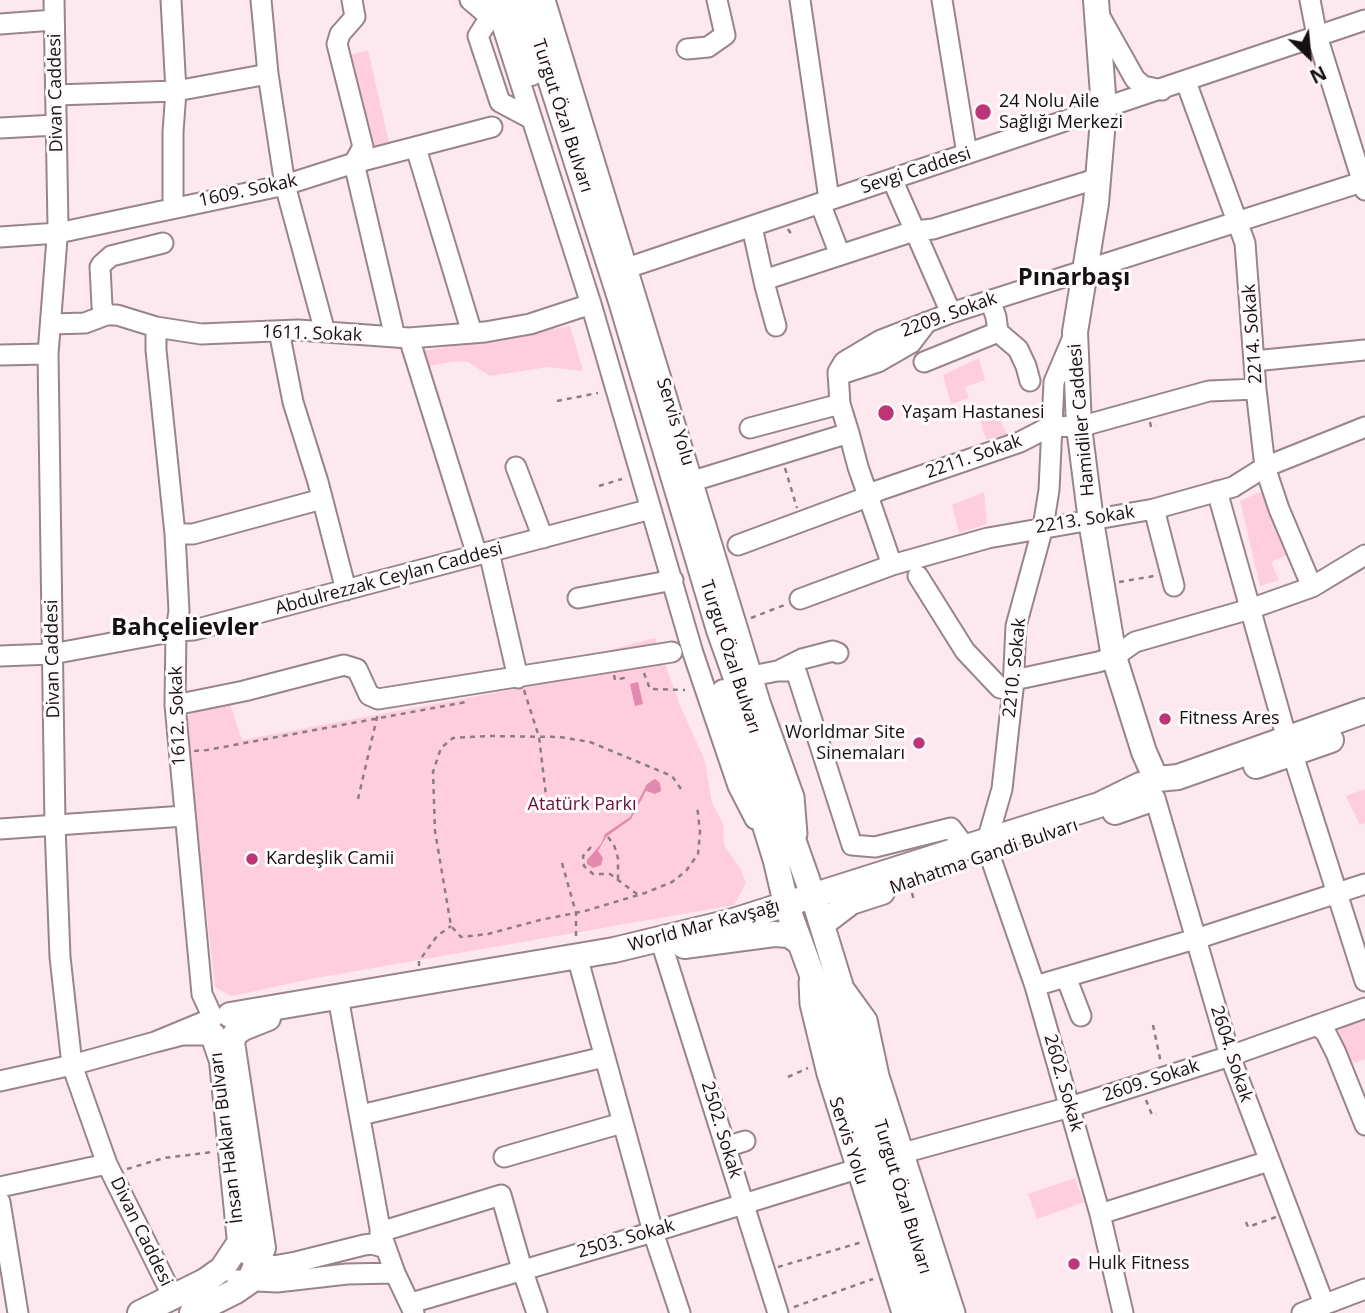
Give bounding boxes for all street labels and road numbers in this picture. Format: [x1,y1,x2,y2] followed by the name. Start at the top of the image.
[44,33,68,153] street label: Divan Caddesi
[527,37,597,195] street label: Turgut Özal Bulvarı
[858,143,974,199] street label: Sevgi Caddesi
[197,170,299,212] street label: 1609. Sokak
[1239,283,1267,385] street label: 2214. Sokak
[898,288,1000,342] street label: 2209. Sokak
[262,321,362,347] street label: 1611. Sokak
[1065,343,1099,497] street label: Hamidiler Caddesi
[651,376,699,468] street label: Servis Yolu
[923,430,1025,484] street label: 2211. Sokak
[1034,501,1136,539] street label: 2213. Sokak
[273,538,505,620] street label: Abdulrezzak Ceylan Caddesi
[695,578,765,736] street label: Turgut Özal Bulvarı
[41,599,65,719] street label: Divan Caddesi
[999,617,1031,719] street label: 2210. Sokak
[165,666,191,766] street label: 1612. Sokak
[887,815,1081,899] street label: Mahatma Gandi Bulvarı
[626,895,782,957] street label: World Mar Kavşağı
[1205,1003,1257,1105] street label: 2604. Sokak
[1039,1032,1087,1134] street label: 2602. Sokak
[206,1051,248,1225] street label: İnsan Hakları Bulvarı
[1100,1055,1202,1107] street label: 2609. Sokak
[696,1079,746,1181] street label: 2502. Sokak
[824,1095,872,1187] street label: Servis Yolu
[868,1117,936,1277] street label: Turgut Özal Bulvarı
[105,1174,177,1290] street label: Divan Caddesi
[575,1215,677,1263] street label: 2503. Sokak

